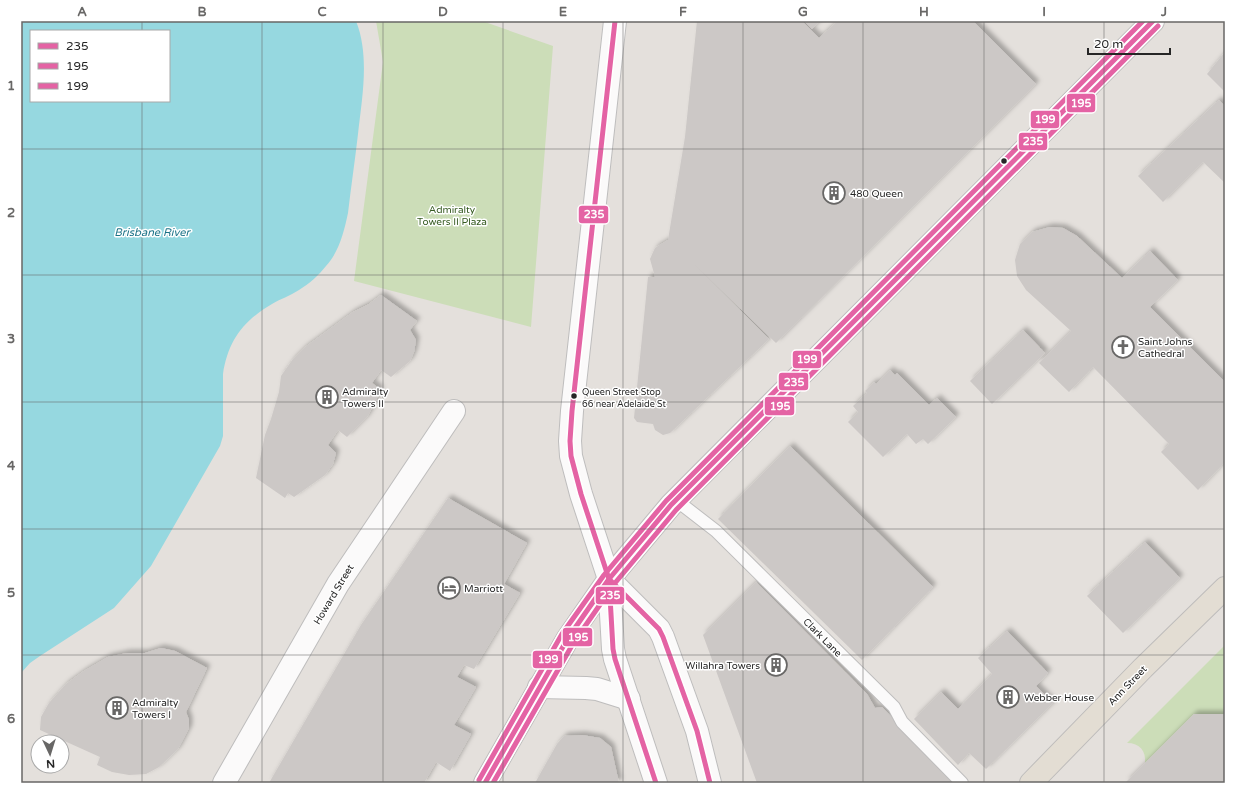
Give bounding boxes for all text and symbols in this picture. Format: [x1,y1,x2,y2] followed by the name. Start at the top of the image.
[77,4,87,20] text: A
[197,4,207,20] text: B
[317,4,327,20] text: C
[438,4,448,20] text: D
[559,4,567,20] text: E
[679,4,687,20] text: F
[798,4,808,20] text: G
[919,4,929,20] text: H
[1042,4,1046,20] text: I
[1160,4,1167,20] text: J
[30,30,170,102] legend
[1088,30,1170,56] scale bar
[1094,37,1123,51] text: 20 m
[66,39,89,53] text: 235
[66,59,89,73] text: 195
[7,78,15,94] text: 1
[66,79,89,93] text: 199
[1066,93,1096,113] line badge: 195
[1071,97,1091,110] text: 195
[1030,110,1060,129] line badge: 199
[1035,113,1055,126] text: 199
[1018,132,1048,151] line badge: 235
[1023,135,1043,148] text: 235
[999,156,1009,166] unlabelled marker
[821,180,847,206] building icon: 480 Queen
[850,188,903,200] place label: 480 Queen
[417,204,487,228] park label: Admiralty Towers II Plaza
[7,205,15,221] text: 2
[578,205,609,224] line badge: 235
[584,208,604,221] text: 235
[114,226,192,239] water label: Brisbane River
[7,331,15,347] text: 3
[1110,334,1136,360] church icon: Saint Johns Cathedral
[1138,336,1193,360] place label: Saint Johns Cathedral
[792,350,822,369] line badge: 199
[797,353,817,366] text: 199
[778,372,809,391] line badge: 235
[784,376,804,389] text: 235
[314,384,340,410] building icon: Admiralty Towers II
[342,386,389,410] place label: Admiralty Towers II
[582,387,666,410] place label: Queen Street Stop 66 near Adelaide St
[569,391,579,401] marker: Queen Street Stop 66 near Adelaide St
[764,396,795,416] line badge: 195
[770,400,790,413] text: 195
[7,458,16,474] text: 4
[311,562,357,627] street label: Howard Street
[436,575,462,601] hotel icon: Marriott
[464,583,503,595] place label: Marriott
[7,585,15,601] text: 5
[595,586,625,605] line badge: 235
[600,589,620,602] text: 235
[800,616,844,660] street label: Clark Lane
[562,627,593,647] line badge: 195
[568,631,588,644] text: 195
[532,650,563,669] line badge: 199
[763,652,789,678] building icon: Willahra Towers
[538,653,558,666] text: 199
[685,660,760,672] place label: Willahra Towers
[1106,663,1150,708] street label: Ann Street
[995,684,1021,710] building icon: Webber House
[1024,692,1094,704] place label: Webber House
[104,695,130,721] building icon: Admiralty Towers I
[132,697,179,721] place label: Admiralty Towers I
[7,711,15,727] text: 6
[30,734,70,774] north arrow
[46,757,56,770] text: N

